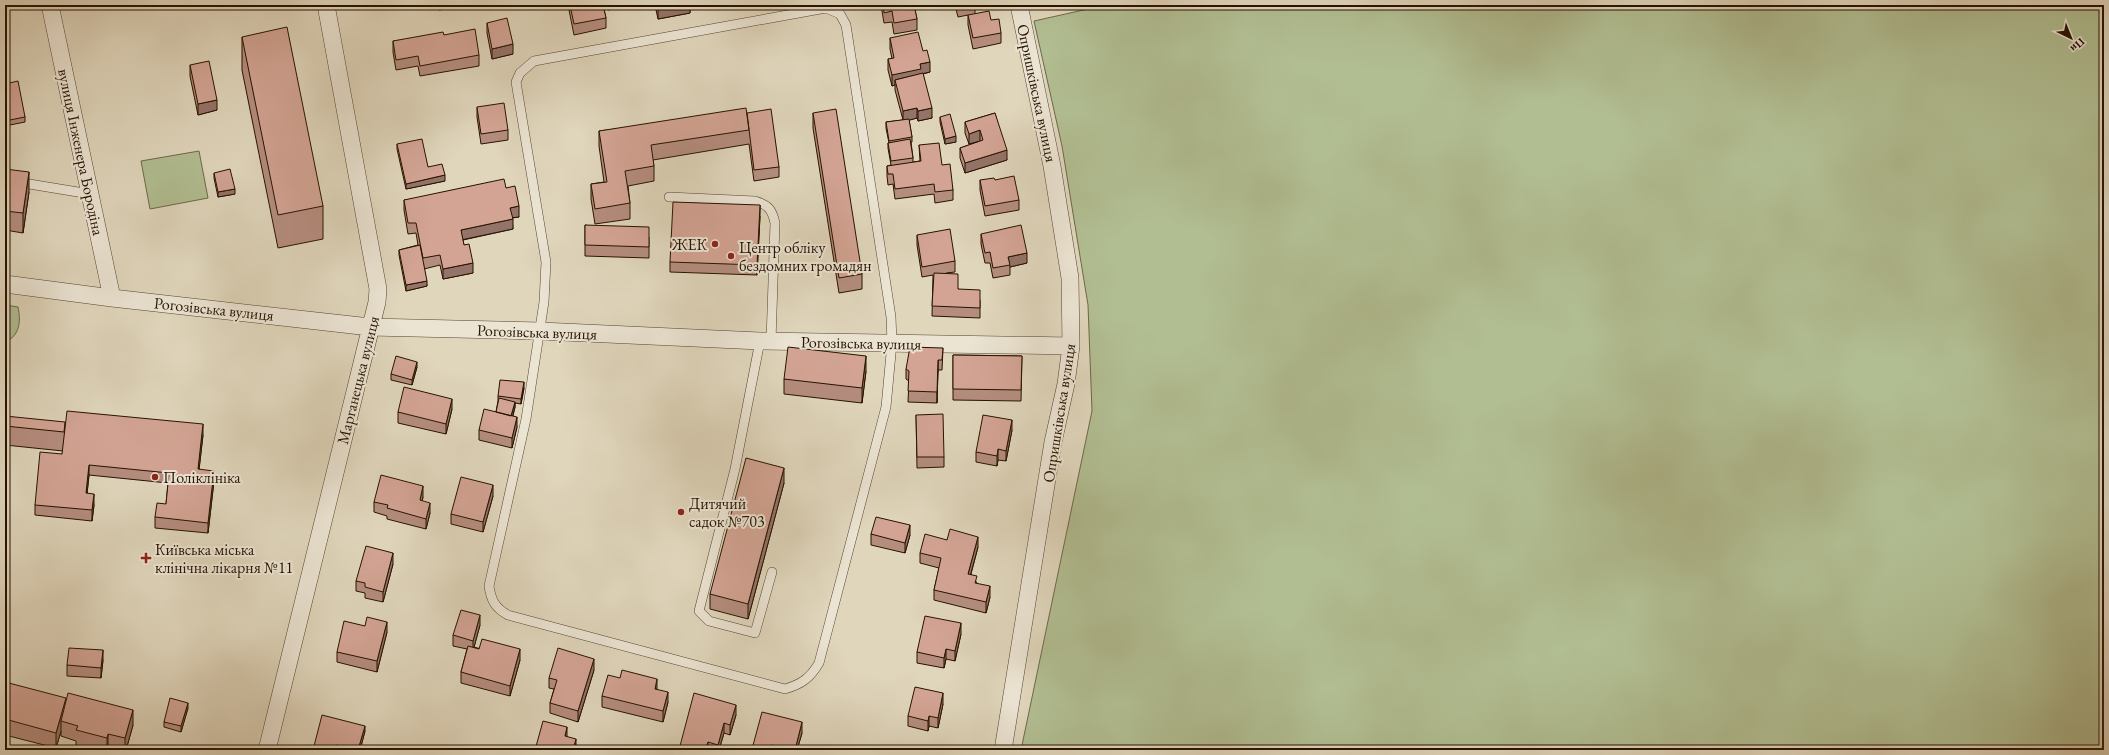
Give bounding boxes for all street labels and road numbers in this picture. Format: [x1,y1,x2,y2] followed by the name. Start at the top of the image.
[1012,22,1062,164] street label: Опришківська вулиця
[53,67,109,238] street label: вулиця Інженера Бородіна
[153,292,275,326] street label: Рогозівська вулиця
[332,314,384,446] street label: Марганецька вулиця
[477,319,597,345] street label: Рогозівська вулиця
[801,331,921,355] street label: Рогозівська вулиця
[1038,342,1080,484] street label: Опришківська вулиця

